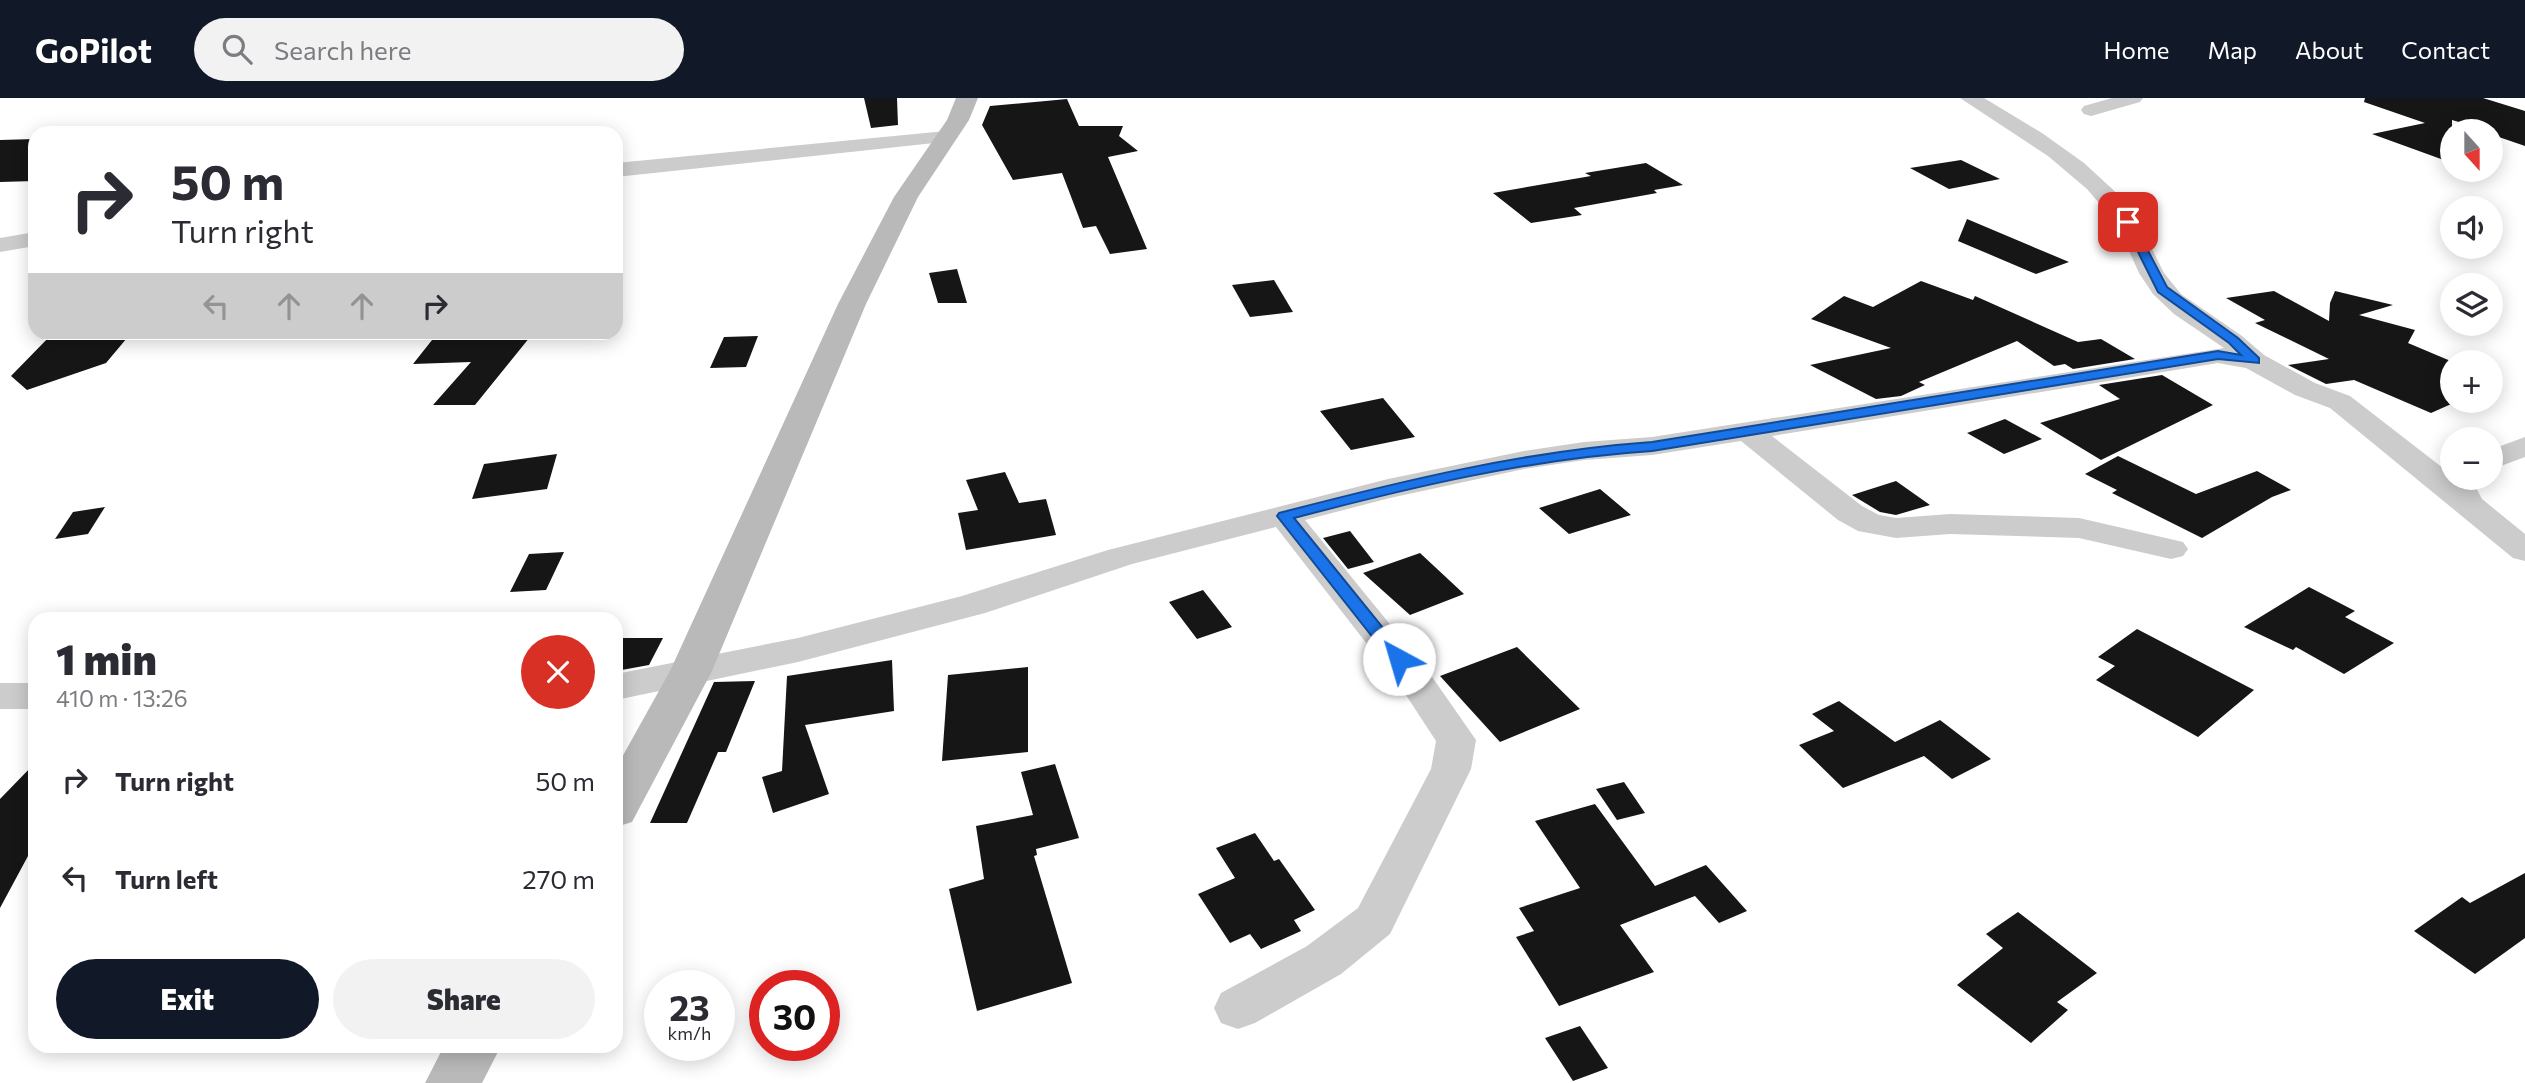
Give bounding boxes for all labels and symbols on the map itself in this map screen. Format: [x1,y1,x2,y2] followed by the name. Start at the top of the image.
[2440,119,2502,182] north arrow
[2098,192,2158,252] pin
[1362,622,1436,696] position arrow
[749,970,840,1061] speed limit sign: 30

